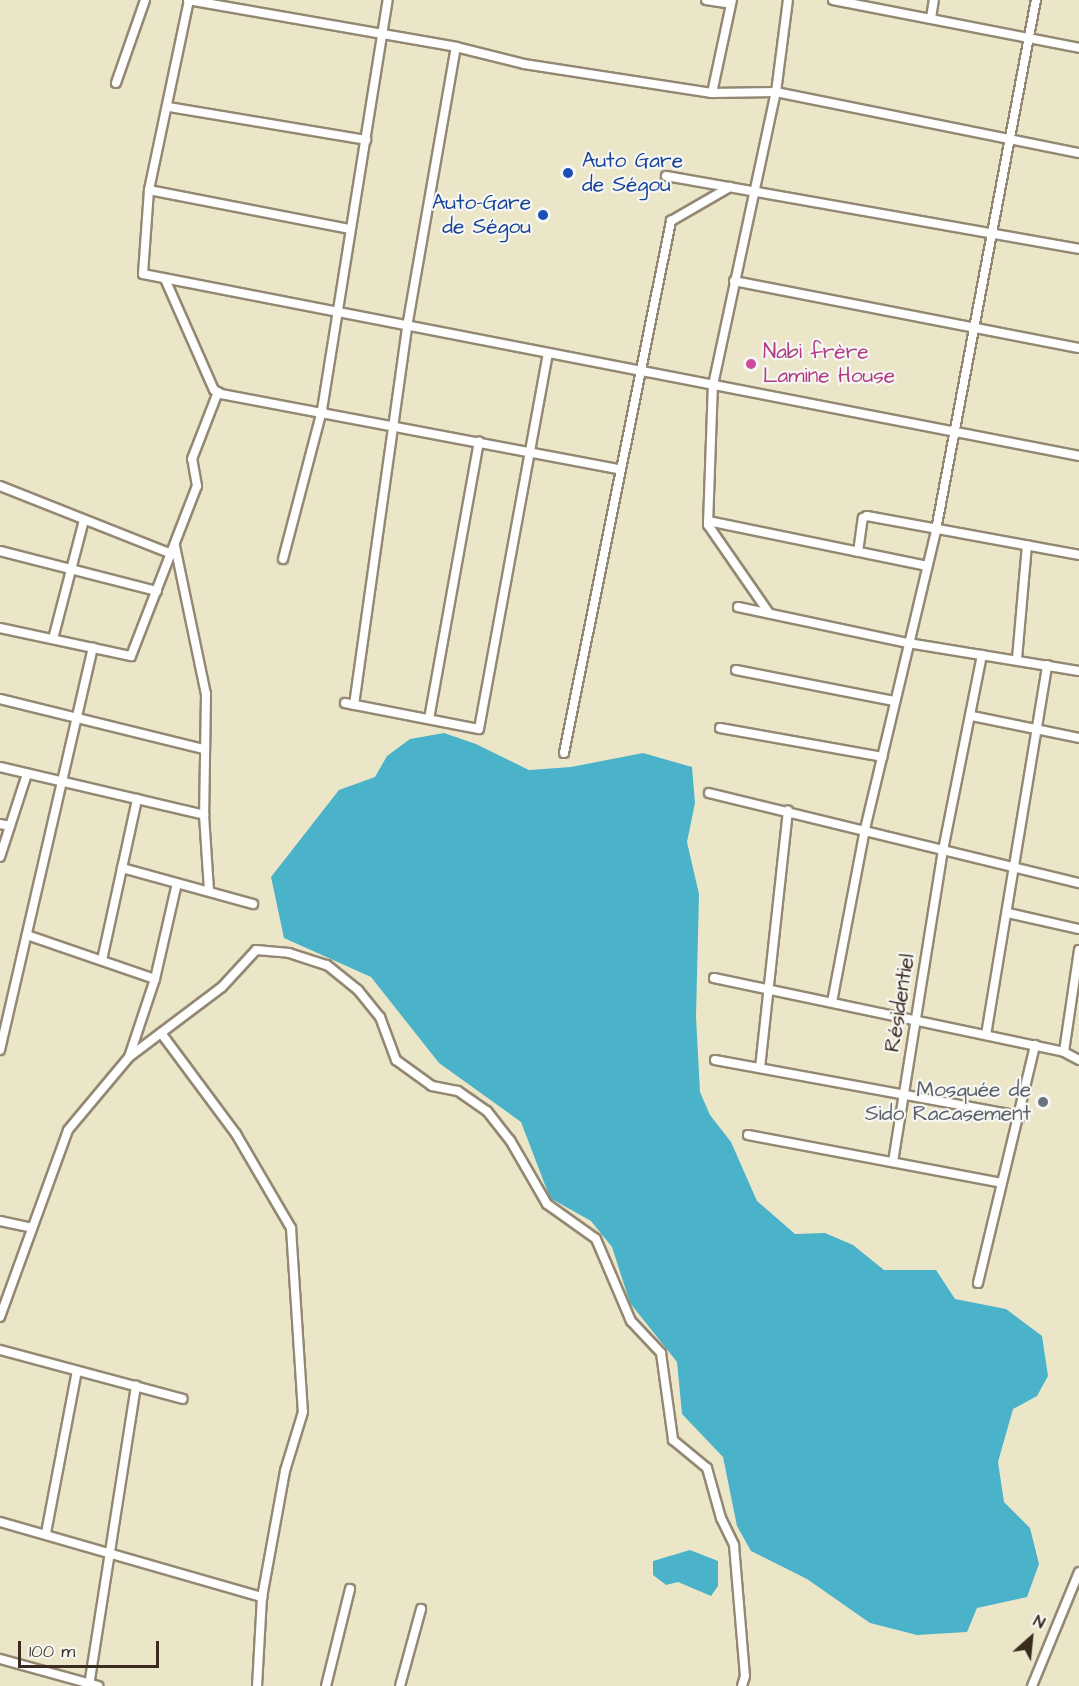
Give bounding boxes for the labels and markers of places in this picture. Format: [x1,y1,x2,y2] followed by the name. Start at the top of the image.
[582,148,683,198] place label: Auto Gare de Ségou
[559,164,577,182] marker: Auto Gare de Ségou
[432,190,531,240] place label: Auto-Gare de Ségou
[536,208,550,222] marker: Auto-Gare de Ségou
[763,339,895,389] place label: Nabi frère Lamine House
[744,357,758,371] marker: Nabi frère Lamine House
[865,1077,1031,1127] place label: Mosquée de Sido Racasement
[1036,1095,1050,1109] marker: Mosquée de Sido Racasement

